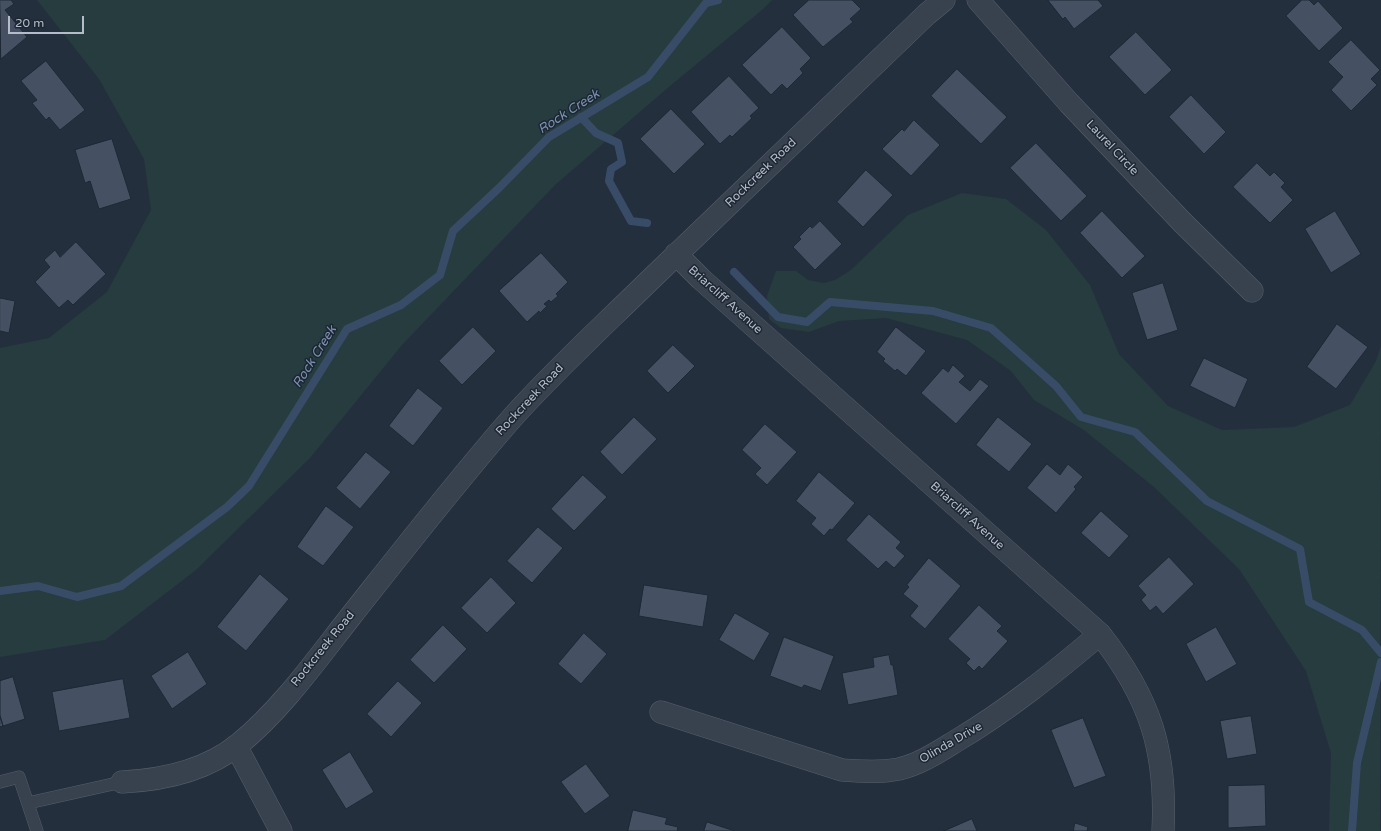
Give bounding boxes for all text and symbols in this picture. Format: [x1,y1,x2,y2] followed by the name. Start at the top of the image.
[10,8,86,34] scale bar
[15,16,44,30] text: 20 m
[535,86,603,138] water label: Rock Creek
[1083,117,1141,179] street label: Laurel Circle
[723,136,799,210] street label: Rockcreek Road
[685,263,765,337] street label: Briarcliff Avenue
[290,323,340,391] water label: Rock Creek
[493,361,567,439] street label: Rockcreek Road
[927,479,1007,553] street label: Briarcliff Avenue
[288,608,358,690] street label: Rockcreek Road
[917,719,985,767] street label: Olinda Drive

